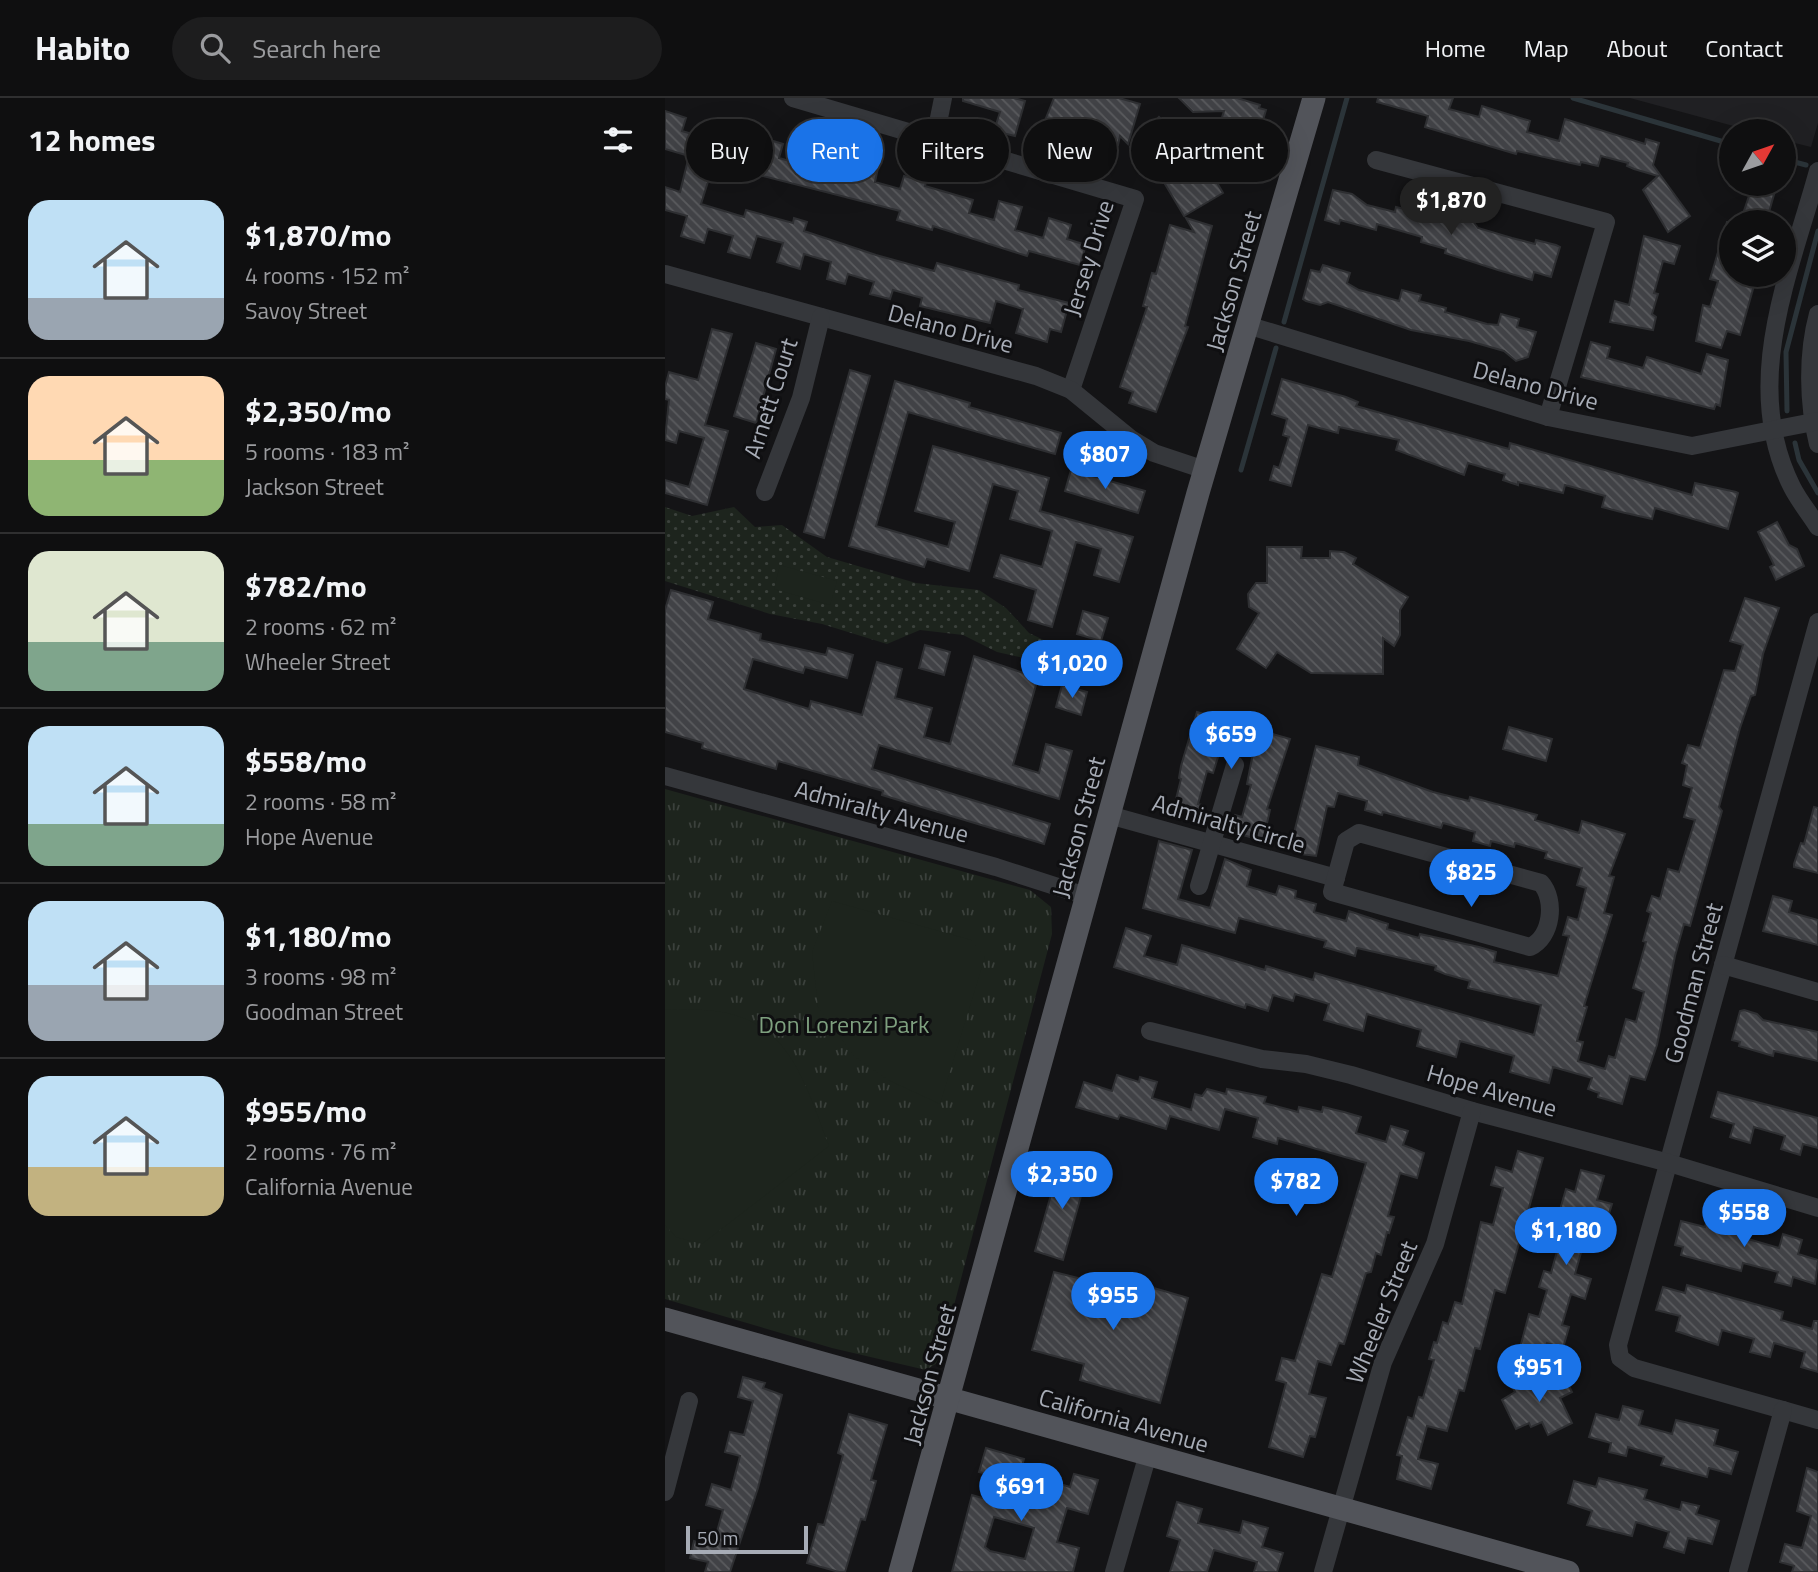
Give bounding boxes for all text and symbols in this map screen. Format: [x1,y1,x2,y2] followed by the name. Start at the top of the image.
[172,17,662,80] search box
[35,23,130,73] text: Habito
[196,29,234,67] icon: search
[252,29,381,68] text: Search here
[1425,30,1486,66] text: Home
[1524,30,1569,66] text: Map
[1607,30,1667,66] text: About
[1705,30,1783,66] text: Contact
[28,117,155,163] text: 12 homes
[686,119,773,182] chip: Buy
[787,119,883,182] chip: Rent
[897,119,1009,182] chip: Filters
[1023,119,1117,182] chip: New
[1131,119,1288,182] chip: Apartment
[1719,119,1795,196] north arrow
[1719,119,1796,287] map controls
[599,121,637,159] icon: filters
[1394,178,1508,237] pin: $1,870
[1416,182,1486,217] text: $1,870
[1053,196,1123,320] street label: Jersey Drive
[1196,206,1270,356] street label: Jackson Street
[1719,210,1796,287] button: layers
[245,212,391,258] text: $1,870/mo
[84,228,168,312] icon: home
[245,258,409,293] text: 4 rooms · 152 m²
[245,293,367,328] text: Savoy Street
[884,294,1018,362] street label: Delano Drive
[734,333,807,463] street label: Arnett Court
[1469,351,1603,419] street label: Delano Drive
[245,388,391,434] text: $2,350/mo
[84,404,168,488] icon: home
[1064,432,1146,491] pin: $807
[245,434,409,469] text: 5 rooms · 183 m²
[1079,436,1131,471] text: $807
[245,469,384,504] text: Jackson Street
[245,563,367,609] text: $782/mo
[84,579,168,663] icon: home
[245,609,396,644] text: 2 rooms · 62 m²
[1015,640,1129,700] pin: $1,020
[245,644,390,679] text: Wheeler Street
[1037,645,1107,680] text: $1,020
[1190,712,1272,771] pin: $659
[1205,716,1257,751] text: $659
[245,738,367,784] text: $558/mo
[1042,752,1114,902] street label: Jackson Street
[84,754,168,838] icon: home
[791,771,973,851] street label: Admiralty Avenue
[245,784,396,819] text: 2 rooms · 58 m²
[1148,784,1310,862] street label: Admiralty Circle
[245,819,373,854] text: Hope Avenue
[1430,850,1512,909] pin: $825
[1445,854,1497,889] text: $825
[1654,898,1732,1067] street label: Goodman Street
[245,913,391,959] text: $1,180/mo
[84,929,168,1013] icon: home
[245,959,396,994] text: 3 rooms · 98 m²
[245,994,403,1029] text: Goodman Street
[759,1006,930,1042] park label: Don Lorenzi Park
[1423,1054,1561,1126] street label: Hope Avenue
[245,1088,367,1134] text: $955/mo
[84,1104,168,1188] icon: home
[245,1134,396,1169] text: 2 rooms · 76 m²
[1005,1152,1119,1211] pin: $2,350
[1027,1156,1097,1191] text: $2,350
[1255,1158,1337,1218] pin: $782
[1270,1163,1322,1198] text: $782
[245,1169,413,1204] text: California Avenue
[1703,1190,1785,1249] pin: $558
[1718,1194,1770,1229] text: $558
[1509,1208,1623,1267] pin: $1,180
[1531,1212,1601,1247] text: $1,180
[1336,1234,1426,1389] street label: Wheeler Street
[1072,1272,1154,1332] pin: $955
[1087,1277,1139,1312] text: $955
[893,1299,965,1449] street label: Jackson Street
[1498,1344,1580,1404] pin: $951
[1513,1349,1565,1384] text: $951
[1035,1379,1213,1461] street label: California Avenue
[980,1464,1062,1523] pin: $691
[995,1468,1047,1503] text: $691
[686,1523,809,1555] scale bar
[697,1523,738,1552] text: 50 m

